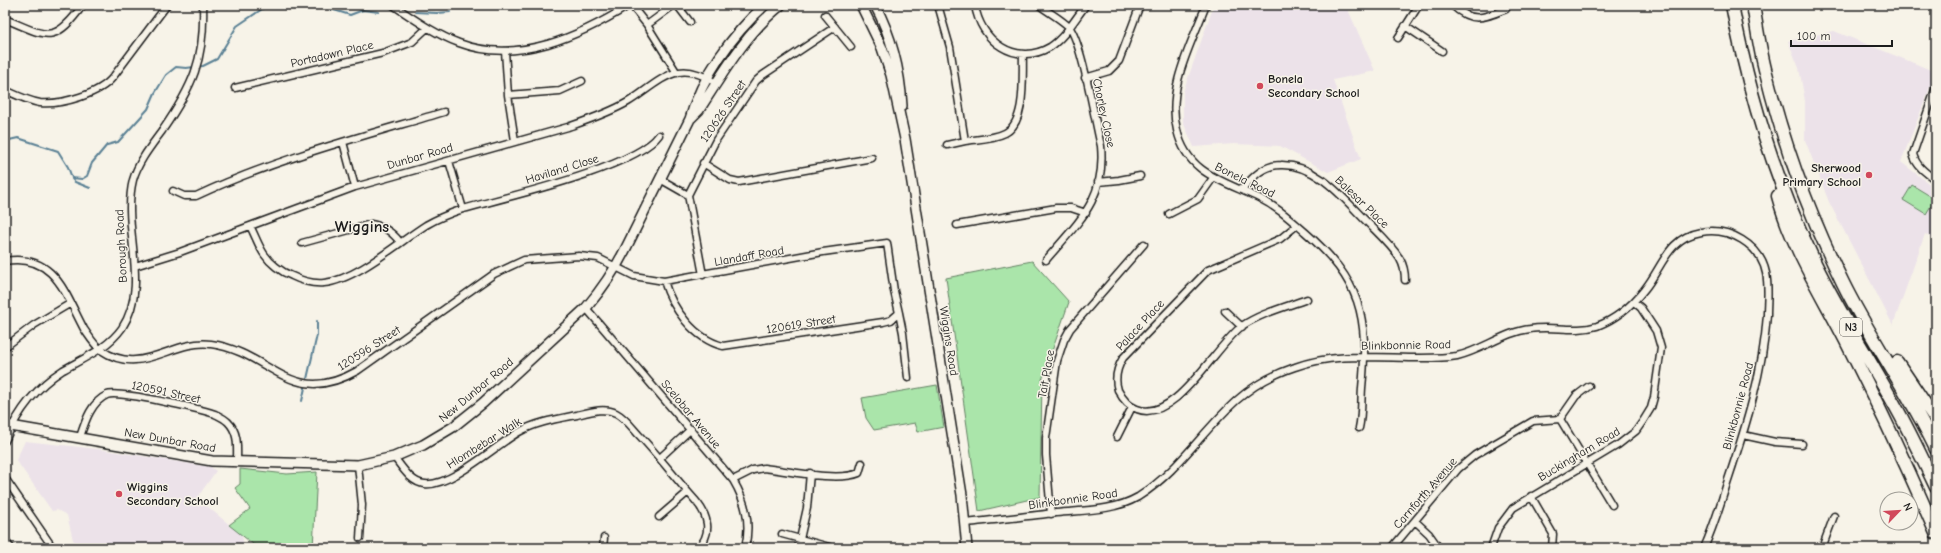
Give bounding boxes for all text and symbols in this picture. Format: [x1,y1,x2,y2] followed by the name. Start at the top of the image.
[1791,22,1892,48] scale bar
[1797,29,1830,43] text: 100 m
[289,38,375,70] street label: Portadown Place
[1268,72,1360,100] place label: Bonela Secondary School
[697,77,749,145] street label: 120626 Street
[1090,77,1118,149] street label: Chorley Close
[1255,81,1265,91] marker: Bonela Secondary School
[386,140,454,172] street label: Dunbar Road
[524,151,600,187] street label: Haviland Close
[1213,159,1277,201] street label: Bonela Road
[1783,161,1861,189] place label: Sherwood Primary School
[1864,170,1874,180] marker: Sherwood Primary School
[1332,173,1392,231] street label: Balesar Place
[112,209,130,283] street label: Borough Road
[335,218,389,236] district label: Wiggins
[713,243,785,269] street label: Llandaff Road
[1113,297,1167,353] street label: Palace Place
[937,305,961,377] street label: Wiggins Road
[765,312,837,336] street label: 120619 Street
[1840,318,1862,336] road number: N3
[335,322,403,373] street label: 120596 Street
[1361,337,1451,353] street label: Blinkbonnie Road
[1035,349,1057,399] street label: Tait Place
[436,355,516,425] street label: New Dunbar Road
[1720,361,1756,451] street label: Blinkbonnie Road
[658,377,724,451] street label: Scelobar Avenue
[130,378,202,406] street label: 120591 Street
[444,414,524,472] street label: Hlombebar Walk
[1535,424,1623,484] street label: Buckingham Road
[123,425,217,455] street label: New Dunbar Road
[1390,455,1460,531] street label: Carnforth Avenue
[127,480,219,508] place label: Wiggins Secondary School
[1027,486,1119,512] street label: Blinkbonnie Road
[114,489,124,499] marker: Wiggins Secondary School
[1879,491,1919,531] north arrow
[1900,501,1915,513] text: N

